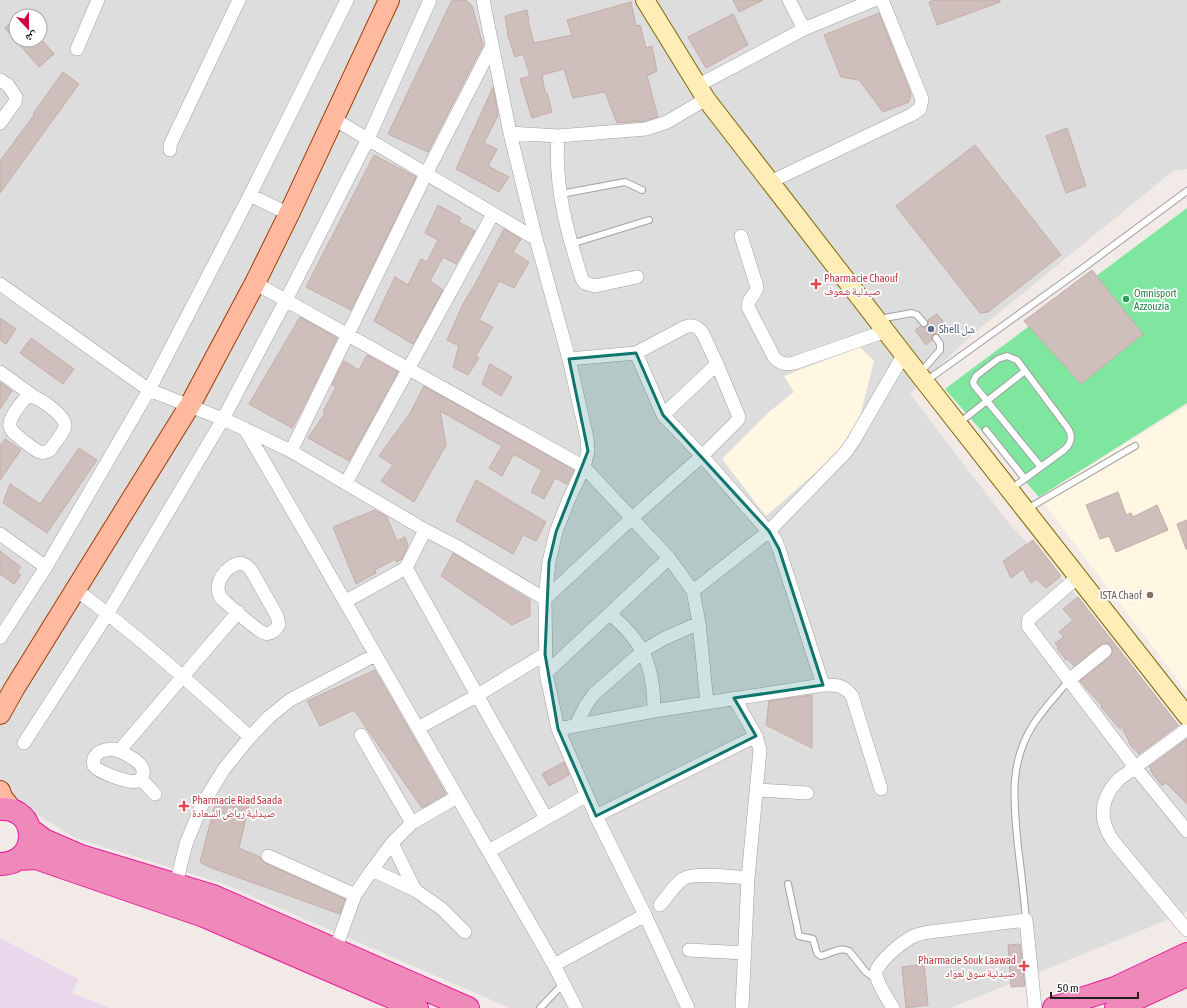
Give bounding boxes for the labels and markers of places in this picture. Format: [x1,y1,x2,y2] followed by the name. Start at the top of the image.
[824,272,898,297] place label: Pharmacie Chaouf صيدلية شعوف
[811,279,821,289] marker: Pharmacie Chaouf صيدلية شعوف
[1134,287,1177,312] place label: Omnisport Azzouzia
[1121,294,1131,304] marker: Omnisport Azzouzia
[939,323,975,336] place label: Shell شل
[926,324,936,334] marker: Shell شل
[1100,589,1142,601] place label: ISTA Chaof
[1145,590,1155,600] marker: ISTA Chaof
[192,794,282,820] place label: Pharmacie Riad Saada صيدلية رياض السعادة
[179,801,189,811] marker: Pharmacie Riad Saada صيدلية رياض السعادة
[918,954,1016,980] place label: Pharmacie Souk Laawad صيدلية سوق لعواد
[1019,961,1029,971] marker: Pharmacie Souk Laawad صيدلية سوق لعواد

